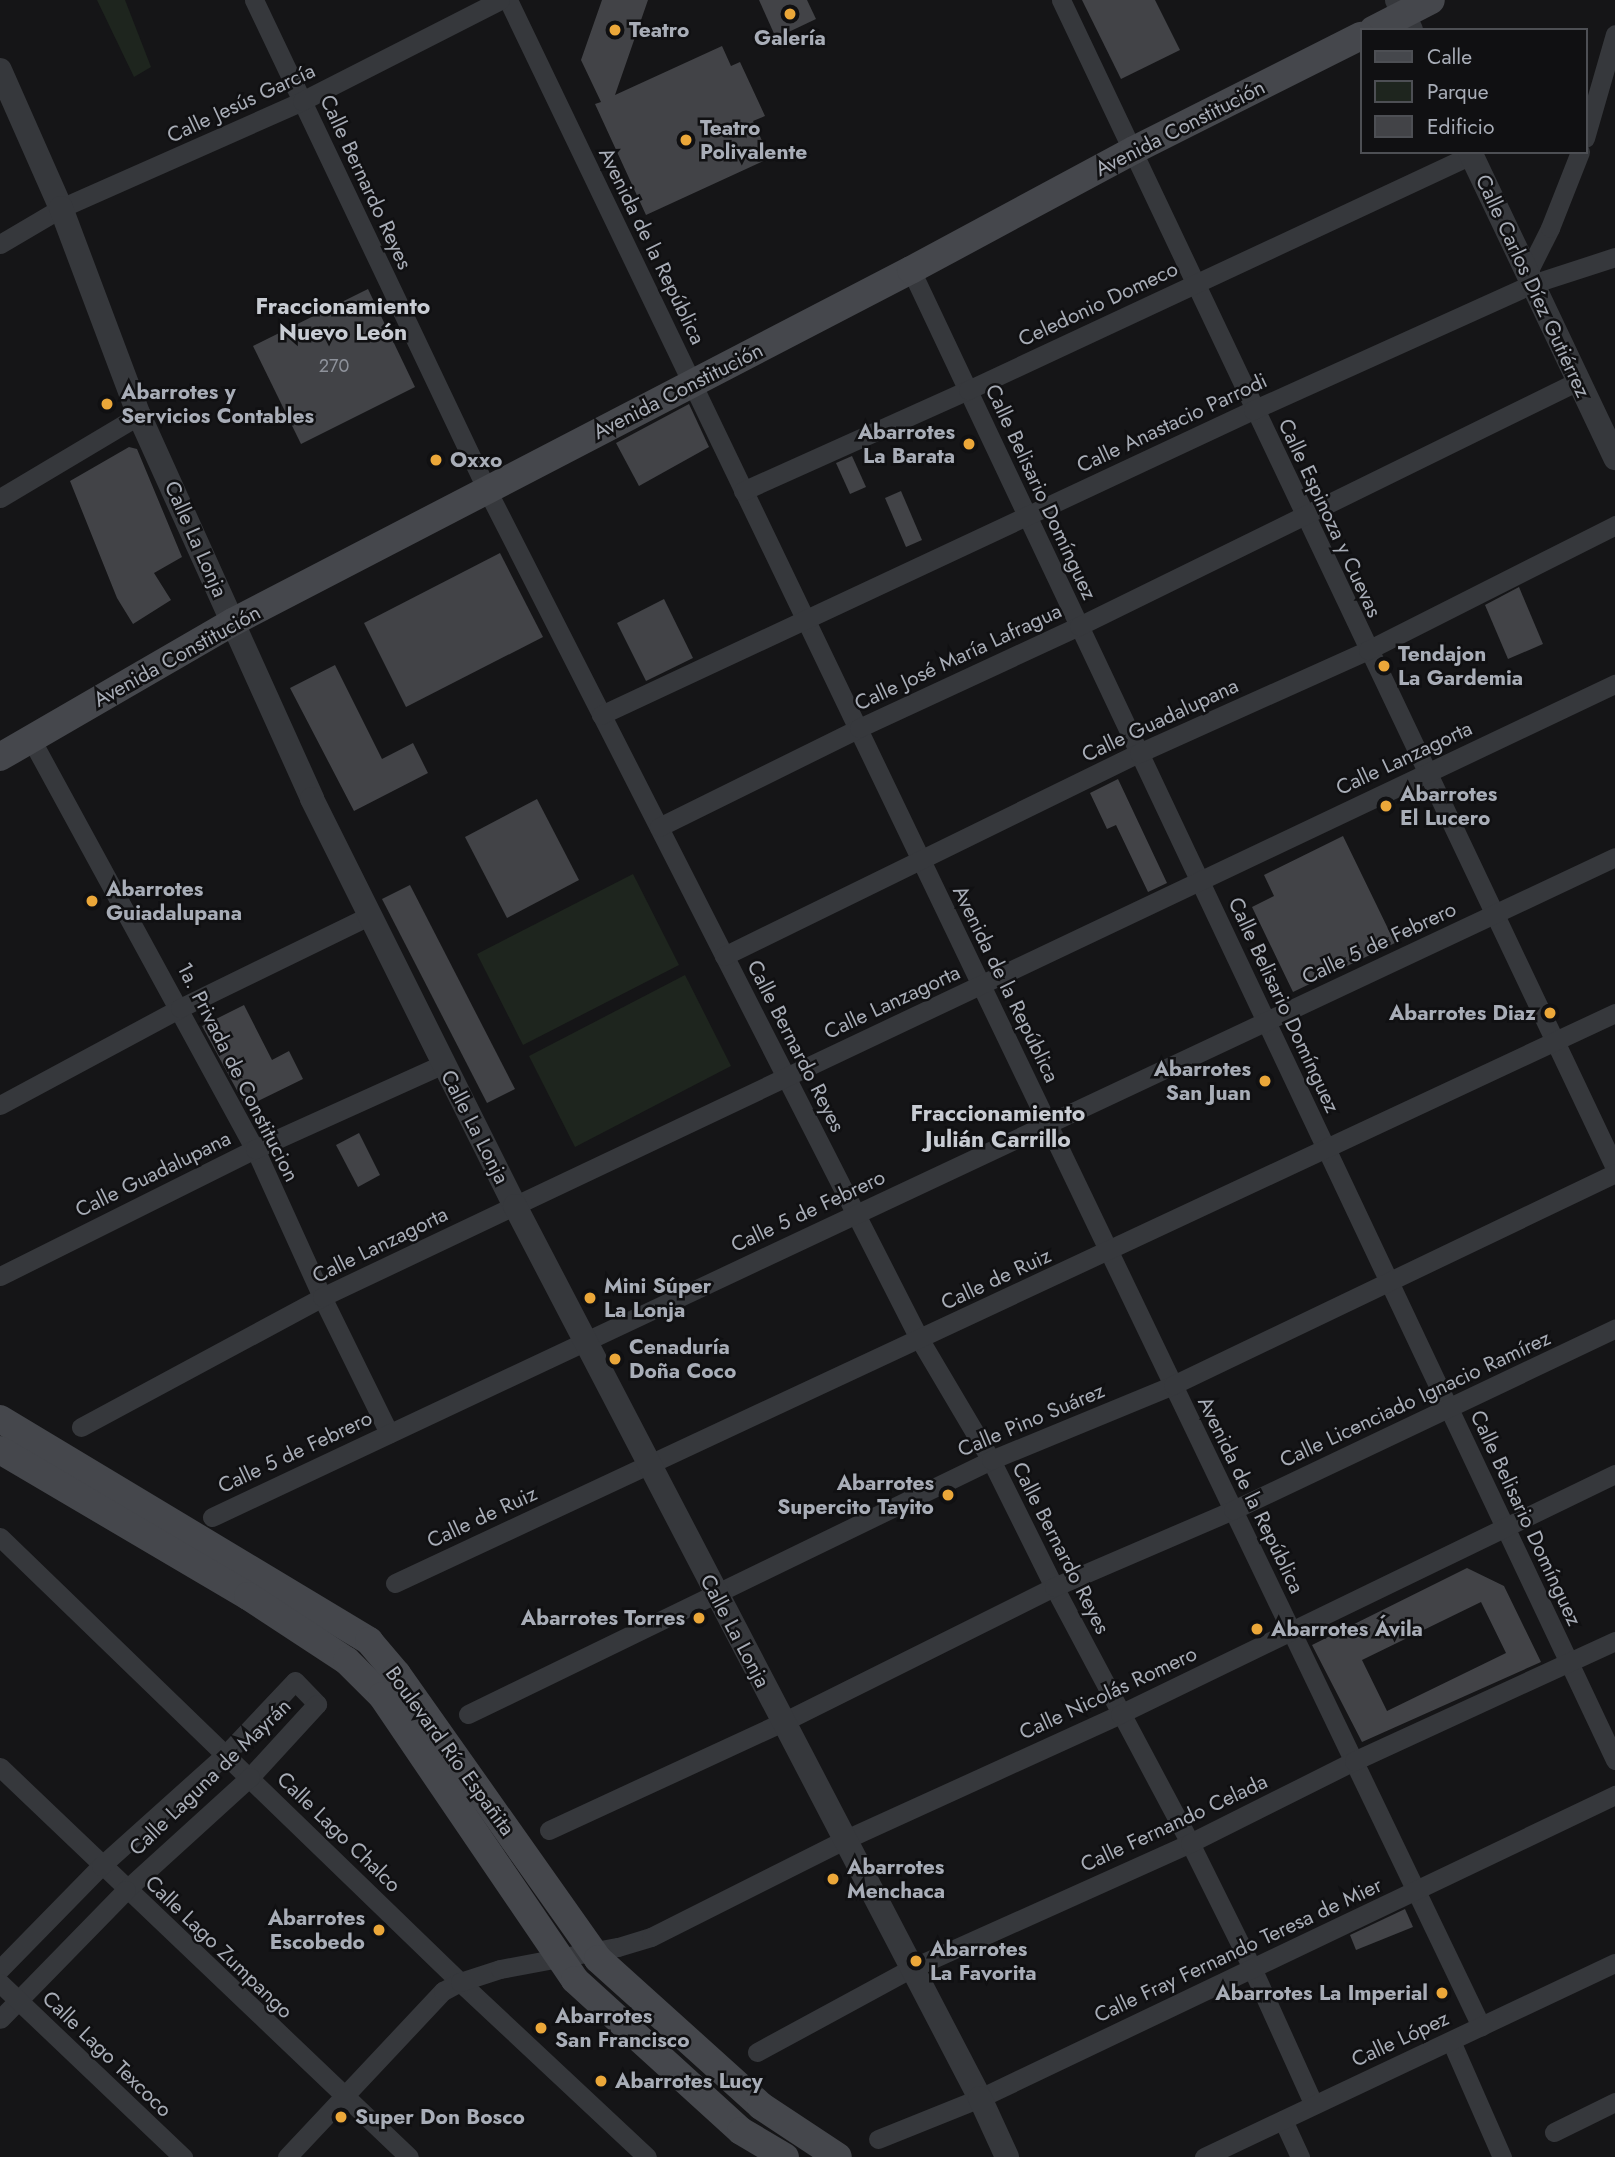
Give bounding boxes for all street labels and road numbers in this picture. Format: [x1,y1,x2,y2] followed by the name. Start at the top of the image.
[163,58,319,148] street label: Calle Jesús García
[1091,74,1269,182] street label: Avenida Constitución
[315,91,417,273] street label: Calle Bernardo Reyes
[593,144,711,348] street label: Avenida de la República
[1470,171,1596,401] street label: Calle Carlos Díez Gutiérrez
[1014,256,1182,352] street label: Celedonio Domeco
[589,337,767,445] street label: Avenida Constitución
[1073,368,1271,478] street label: Calle Anastacio Parrodi
[980,380,1102,604] street label: Calle Belisario Domínguez
[1273,415,1387,621] street label: Calle Espinoza y Cuevas
[159,477,233,601] street label: Calle La Lonja
[850,598,1066,716] street label: Calle José María Lafragua
[89,600,265,712] street label: Avenida Constitución
[1078,673,1242,767] street label: Calle Guadalupana
[1332,715,1476,801] street label: Calle Lanzagorta
[947,882,1065,1086] street label: Avenida de la República
[1223,893,1345,1117] street label: Calle Belisario Domínguez
[1298,896,1460,990] street label: Calle 5 de Febrero
[742,956,850,1136] street label: Calle Bernardo Reyes
[172,958,304,1186] street label: 1a. Privada de Constitucion
[820,959,964,1045] street label: Calle Lanzagorta
[436,1066,514,1188] street label: Calle La Lonja
[71,1125,235,1223] street label: Calle Guadalupana
[727,1164,889,1258] street label: Calle 5 de Febrero
[308,1201,452,1289] street label: Calle Lanzagorta
[937,1243,1055,1315] street label: Calle de Ruiz
[1276,1325,1554,1473] street label: Calle Licenciado Ignacio Ramírez
[954,1378,1108,1462] street label: Calle Pino Suárez
[1192,1393,1310,1597] street label: Avenida de la República
[214,1405,376,1499] street label: Calle 5 de Febrero
[1465,1406,1587,1630] street label: Calle Belisario Domínguez
[1007,1458,1115,1638] street label: Calle Bernardo Reyes
[423,1481,541,1553] street label: Calle de Ruiz
[695,1570,775,1692] street label: Calle La Lonja
[1015,1641,1201,1745] street label: Calle Nicolás Romero
[380,1661,520,1841] street label: Boulevard Río Españita
[124,1693,296,1861] street label: Calle Laguna de Mayrán
[272,1767,406,1897] street label: Calle Lago Chalco
[1077,1769,1271,1877] street label: Calle Fernando Celada
[140,1870,298,2024] street label: Calle Lago Zumpango
[1090,1872,1386,2028] street label: Calle Fray Fernando Teresa de Mier
[37,1986,177,2122] street label: Calle Lago Texcoco
[1347,2006,1453,2072] street label: Calle López

